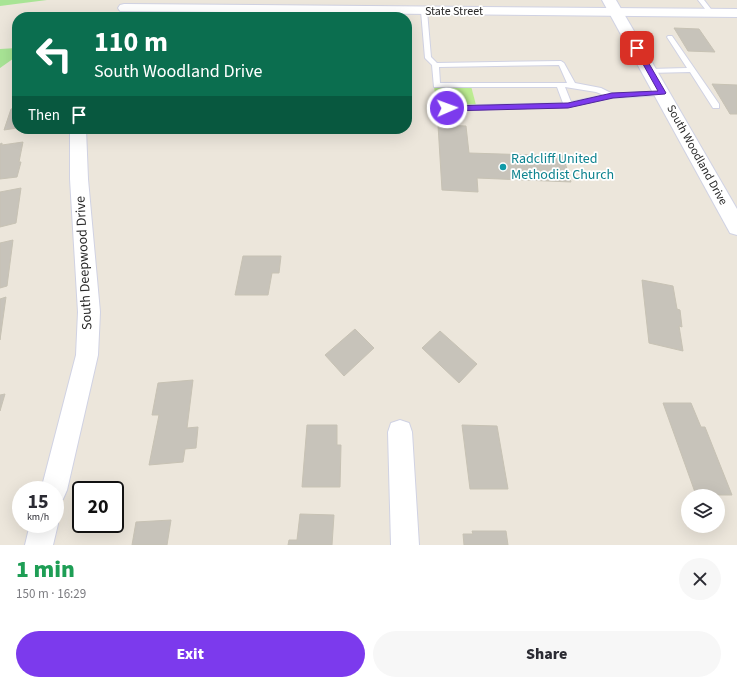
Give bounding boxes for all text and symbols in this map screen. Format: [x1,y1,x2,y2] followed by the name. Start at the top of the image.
[425,3,483,20] street label: State Street
[94,22,168,62] text: 110 m
[28,28,80,80] icon: left
[620,31,654,65] pin
[626,37,648,59] icon: arrive
[94,59,262,84] text: South Woodland Drive
[426,87,468,129] position arrow
[662,102,732,208] street label: South Woodland Drive
[68,104,90,126] icon: arrive
[28,105,60,126] text: Then
[511,149,614,185] place label: Radcliff United Methodist Church
[498,162,508,172] marker: Radcliff United Methodist Church
[71,195,97,331] street label: South Deepwood Drive
[72,481,124,533] speed limit sign: 20
[27,488,49,516] text: 15
[681,489,725,533] map controls
[681,489,725,533] button: layers
[27,510,49,524] text: km/h
[16,552,75,587] text: 1 min
[679,558,721,600] button: close
[16,585,86,603] text: 150 m · 16:29
[16,631,365,677] button: Exit
[373,631,721,677] button: Share

